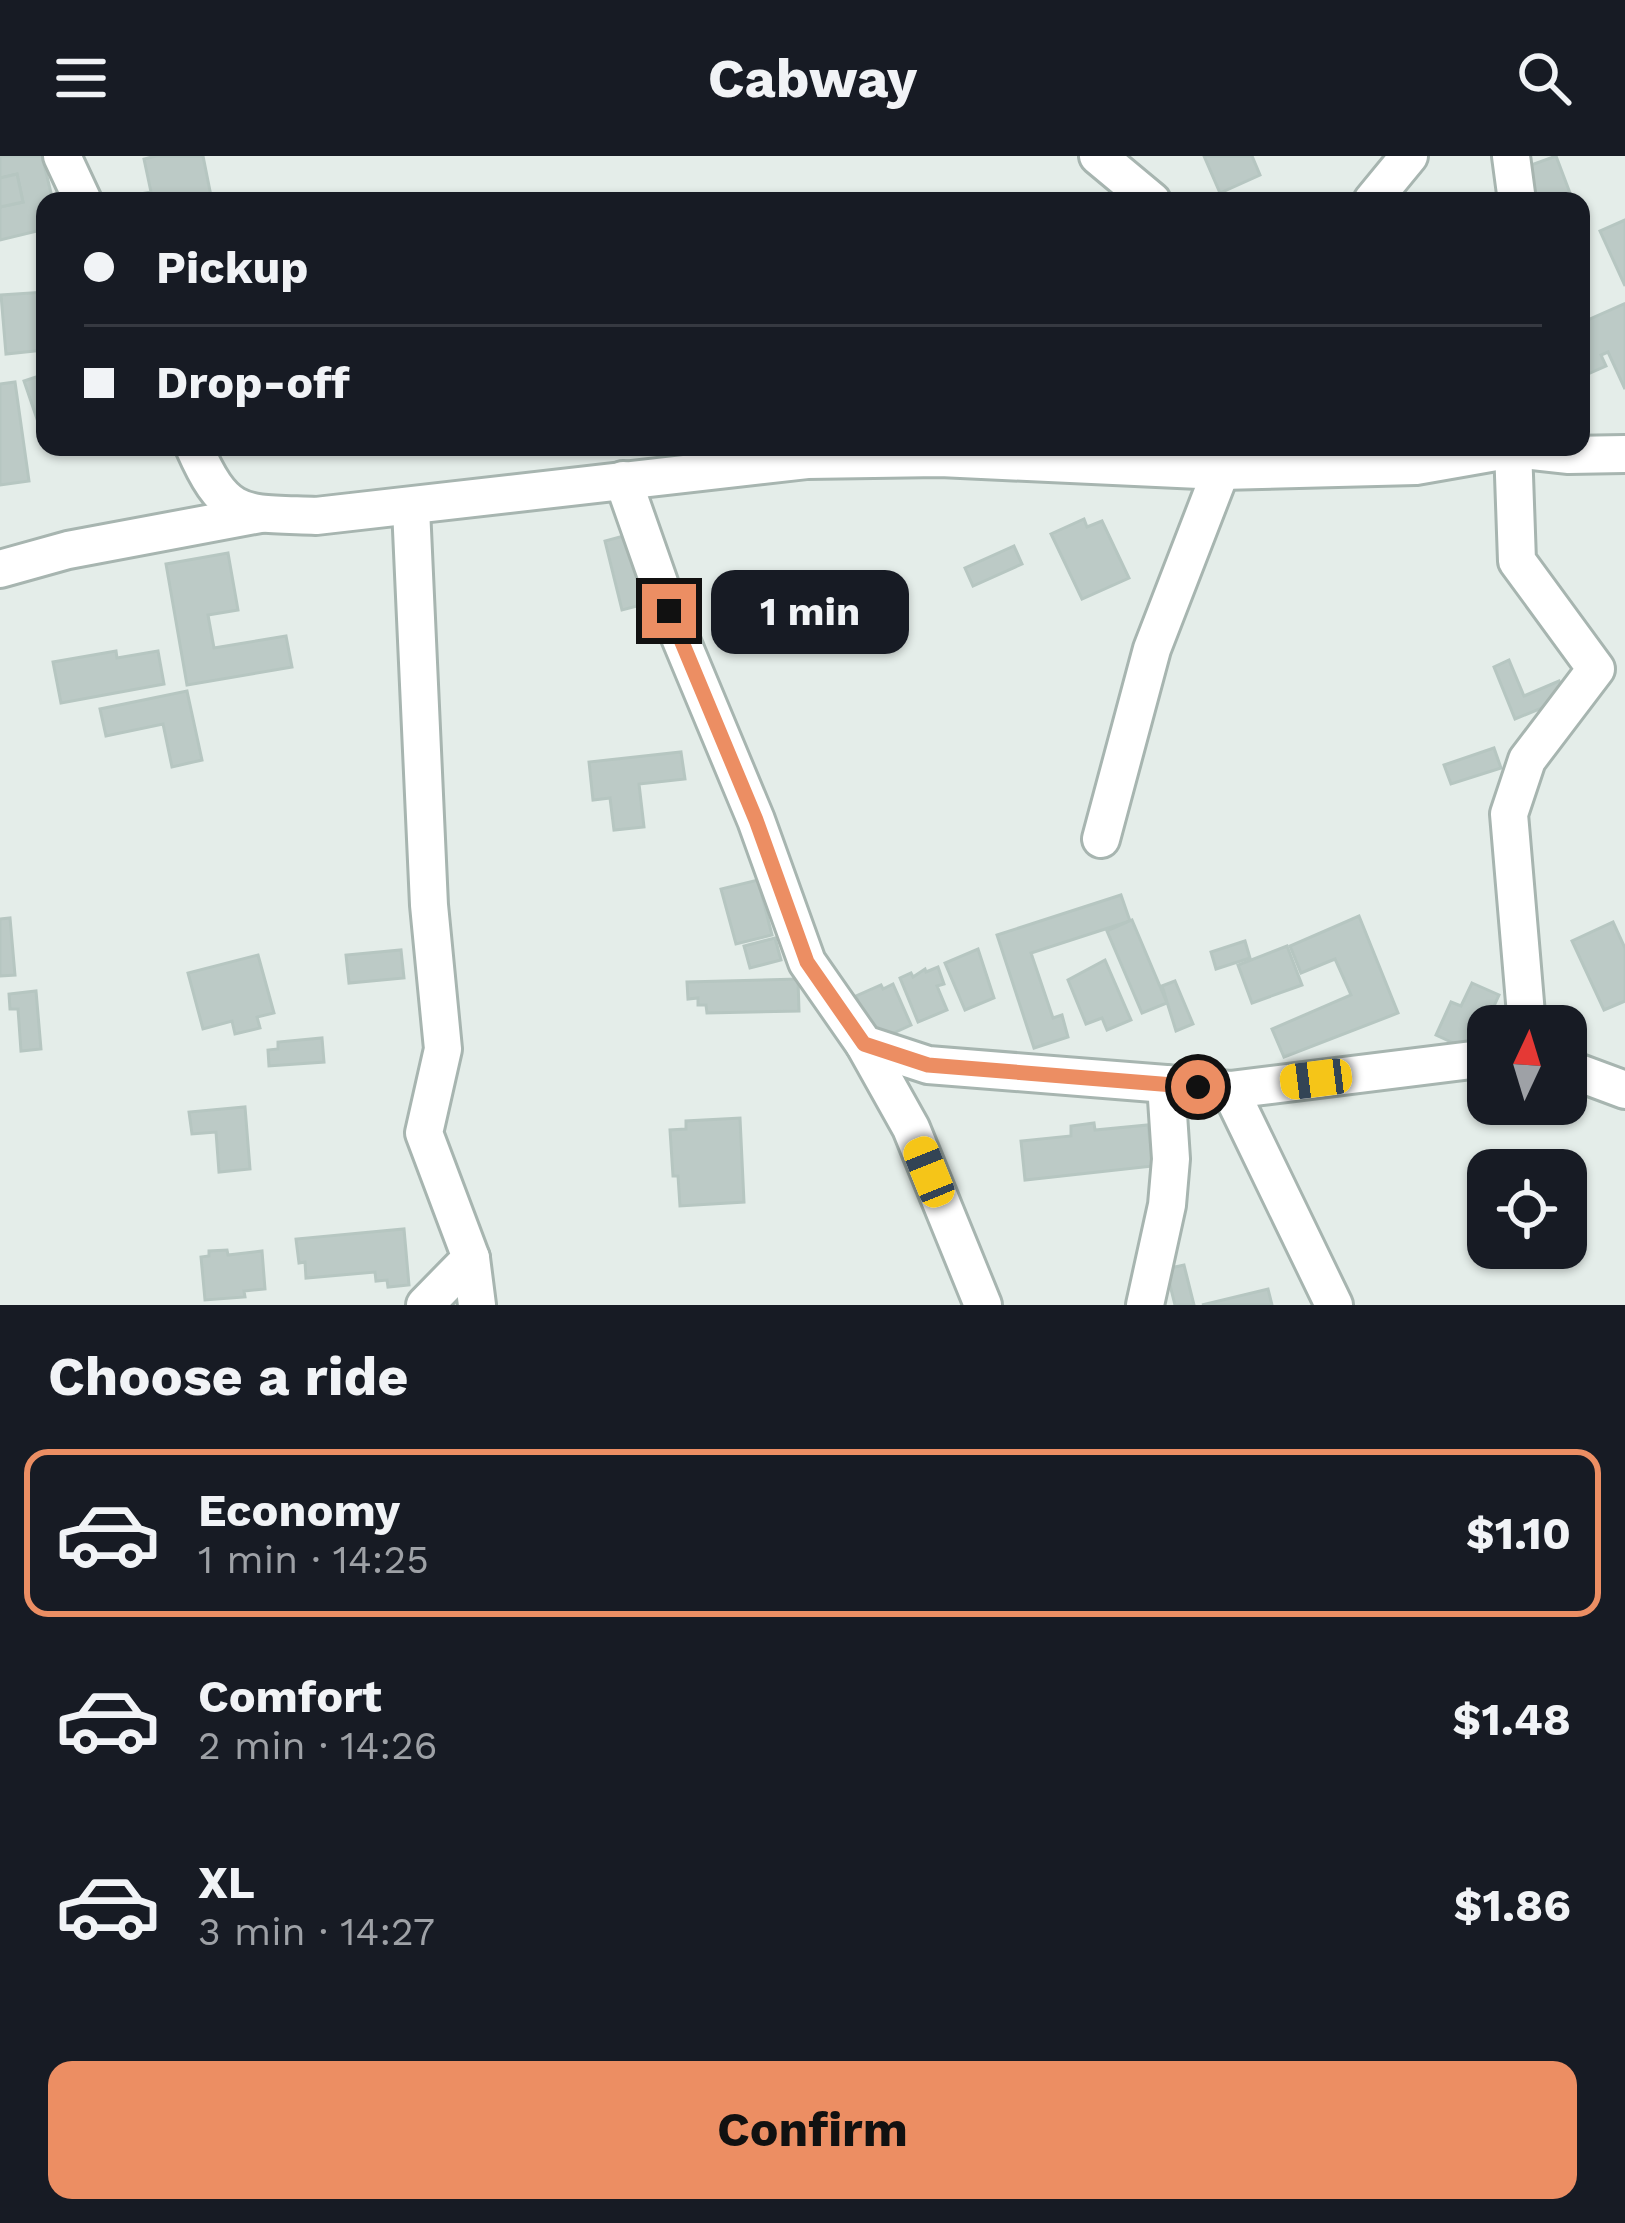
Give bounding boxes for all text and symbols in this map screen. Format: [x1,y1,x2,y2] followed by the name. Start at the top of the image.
[48,45,114,111] icon: menu
[1511,45,1577,111] icon: search
[708,47,917,110] text: Cabway
[156,241,308,294] text: Pickup
[156,356,350,409] text: Drop-off
[711,569,909,653] callout: 1 min
[642,584,696,638] route end
[760,589,860,634] text: 1 min
[1467,1005,1587,1125] north arrow
[1467,1005,1587,1269] map controls
[1278,1057,1354,1101] car
[1171,1060,1225,1114] route start
[899,1132,959,1212] car
[1467,1149,1587,1269] button: locate
[48,1345,409,1408] text: Choose a ride
[54,1479,162,1587] icon: car
[198,1484,400,1537] text: Economy
[1466,1507,1571,1560] text: $1.10
[198,1537,429,1582] text: 1 min · 14:25
[54,1665,162,1773] icon: car
[198,1670,382,1723] text: Comfort
[1453,1693,1571,1746] text: $1.48
[198,1723,437,1768] text: 2 min · 14:26
[54,1851,162,1959] icon: car
[198,1856,255,1909] text: XL
[1454,1879,1571,1932] text: $1.86
[198,1909,435,1954] text: 3 min · 14:27
[48,2061,1577,2199] button: Confirm

